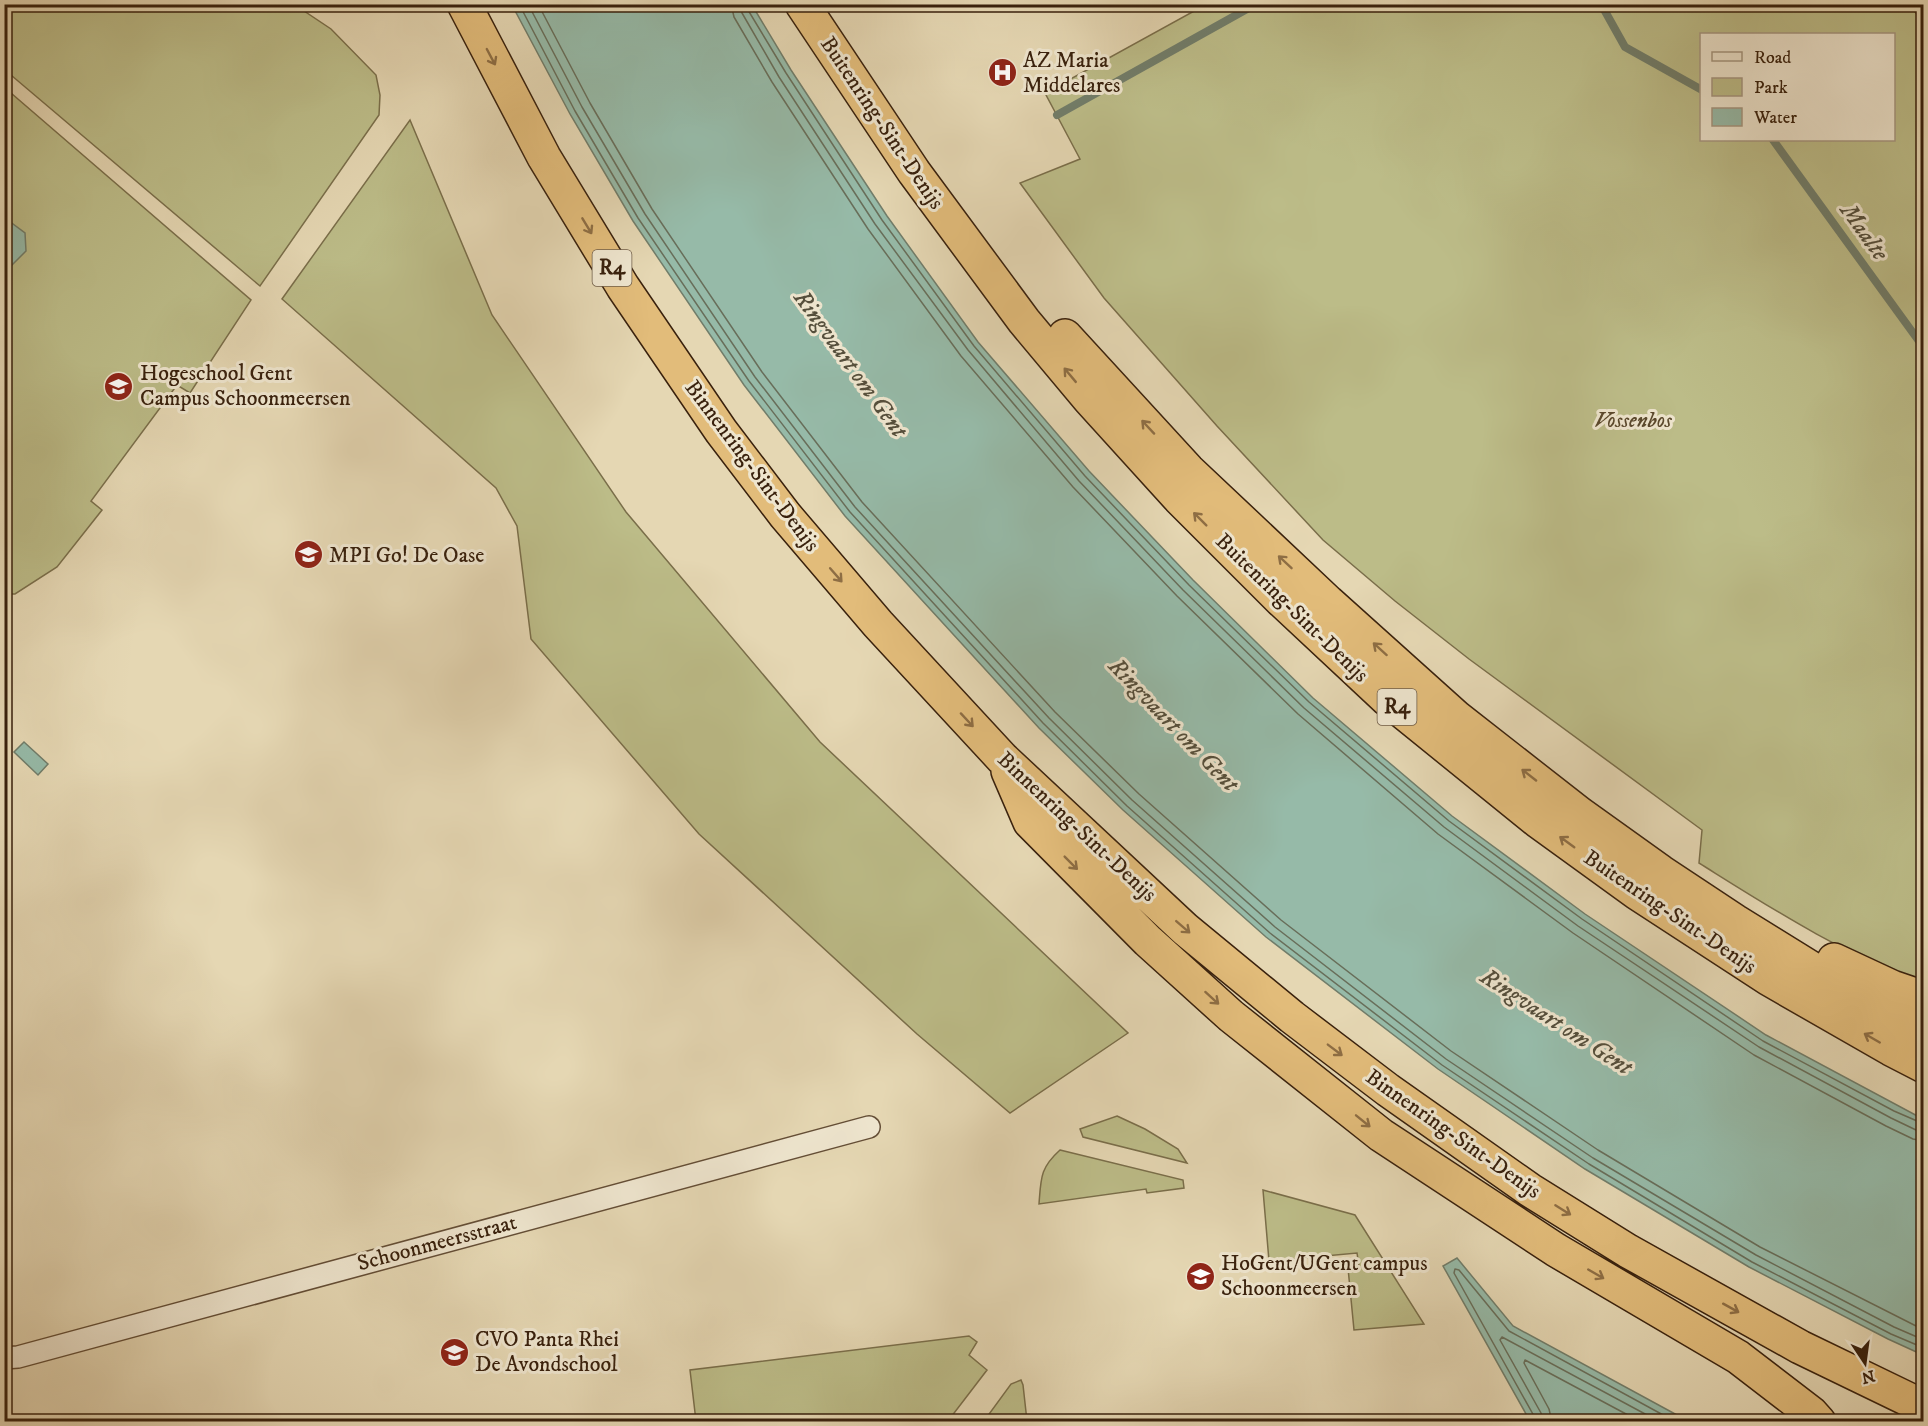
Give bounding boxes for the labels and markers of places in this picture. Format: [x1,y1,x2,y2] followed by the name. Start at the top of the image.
[1023,47,1120,99] place label: AZ Maria Middelares
[986,57,1018,89] hospital icon: AZ Maria Middelares
[140,360,351,412] place label: Hogeschool Gent Campus Schoonmeersen
[103,370,135,402] school or university icon: Hogeschool Gent Campus Schoonmeersen
[292,539,324,571] school or university icon: MPI Go! De Oase
[329,542,484,569] place label: MPI Go! De Oase
[1221,1250,1428,1302] place label: HoGent/UGent campus Schoonmeersen
[1184,1260,1216,1292] school or university icon: HoGent/UGent campus Schoonmeersen
[475,1326,619,1378] place label: CVO Panta Rhei De Avondschool
[438,1336,470,1368] school or university icon: CVO Panta Rhei De Avondschool

